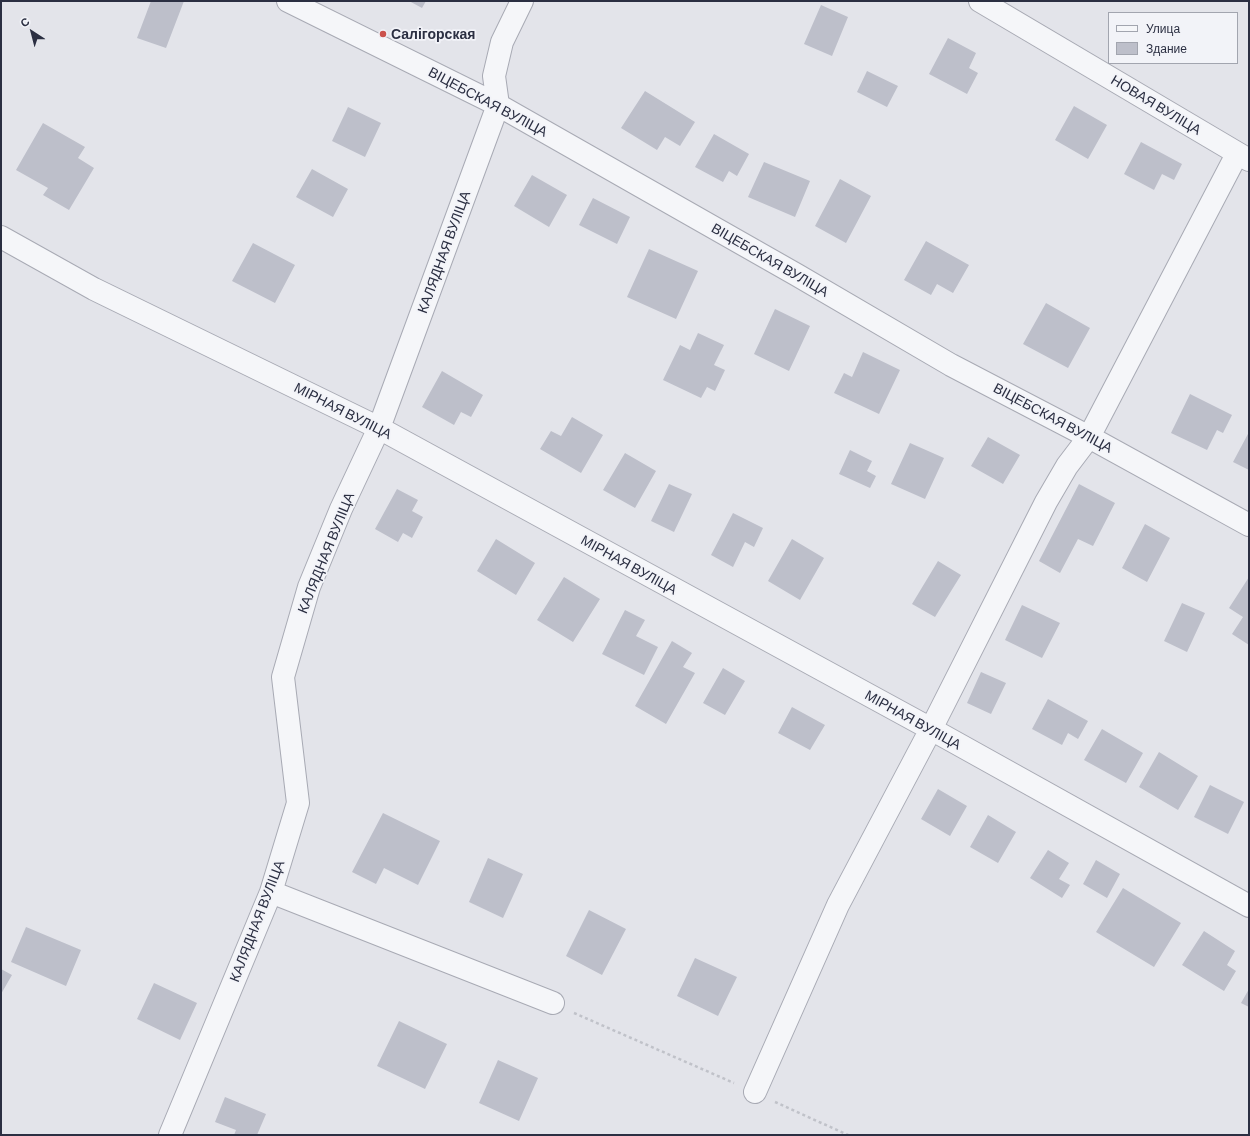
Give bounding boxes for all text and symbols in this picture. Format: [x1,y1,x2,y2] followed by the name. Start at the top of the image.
[12,12,52,52] north arrow
[1108,12,1238,64] legend
[18,14,32,29] text: С
[1146,21,1180,35] text: Улица
[391,26,475,42] place label: Салігорская
[378,29,388,39] marker: Салігорская
[1146,41,1187,55] text: Здание
[426,63,550,141] street label: ВІЦЕБСКАЯ ВУЛІЦА
[1108,71,1204,139] street label: НОВАЯ ВУЛІЦА
[414,189,474,315] street label: КАЛЯДНАЯ ВУЛІЦА
[708,220,832,300] street label: ВІЦЕБСКАЯ ВУЛІЦА
[291,379,395,443] street label: МІРНАЯ ВУЛІЦА
[991,379,1115,457] street label: ВІЦЕБСКАЯ ВУЛІЦА
[294,490,358,616] street label: КАЛЯДНАЯ ВУЛІЦА
[578,532,680,598] street label: МІРНАЯ ВУЛІЦА
[862,687,964,753] street label: МІРНАЯ ВУЛІЦА
[226,858,288,984] street label: КАЛЯДНАЯ ВУЛІЦА

